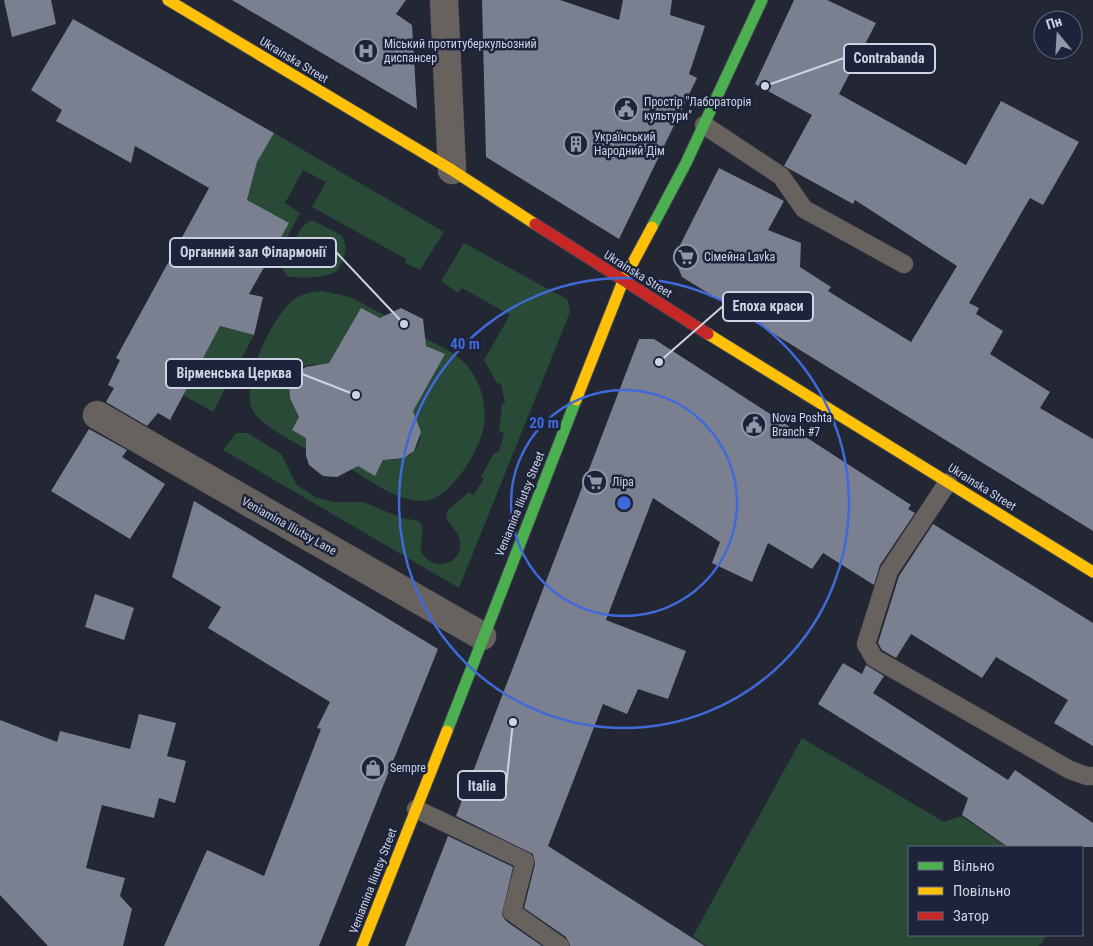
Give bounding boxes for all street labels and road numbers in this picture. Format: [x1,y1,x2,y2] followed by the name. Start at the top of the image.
[257,34,331,86] street label: Ukrainska Street
[601,248,675,301] street label: Ukrainska Street
[493,449,548,558] street label: Veniamina Iliutsy Street
[945,461,1019,514] street label: Ukrainska Street
[239,494,339,558] street label: Veniamina Iliutsy Lane
[346,826,400,936] street label: Veniamina Iliutsy Street

